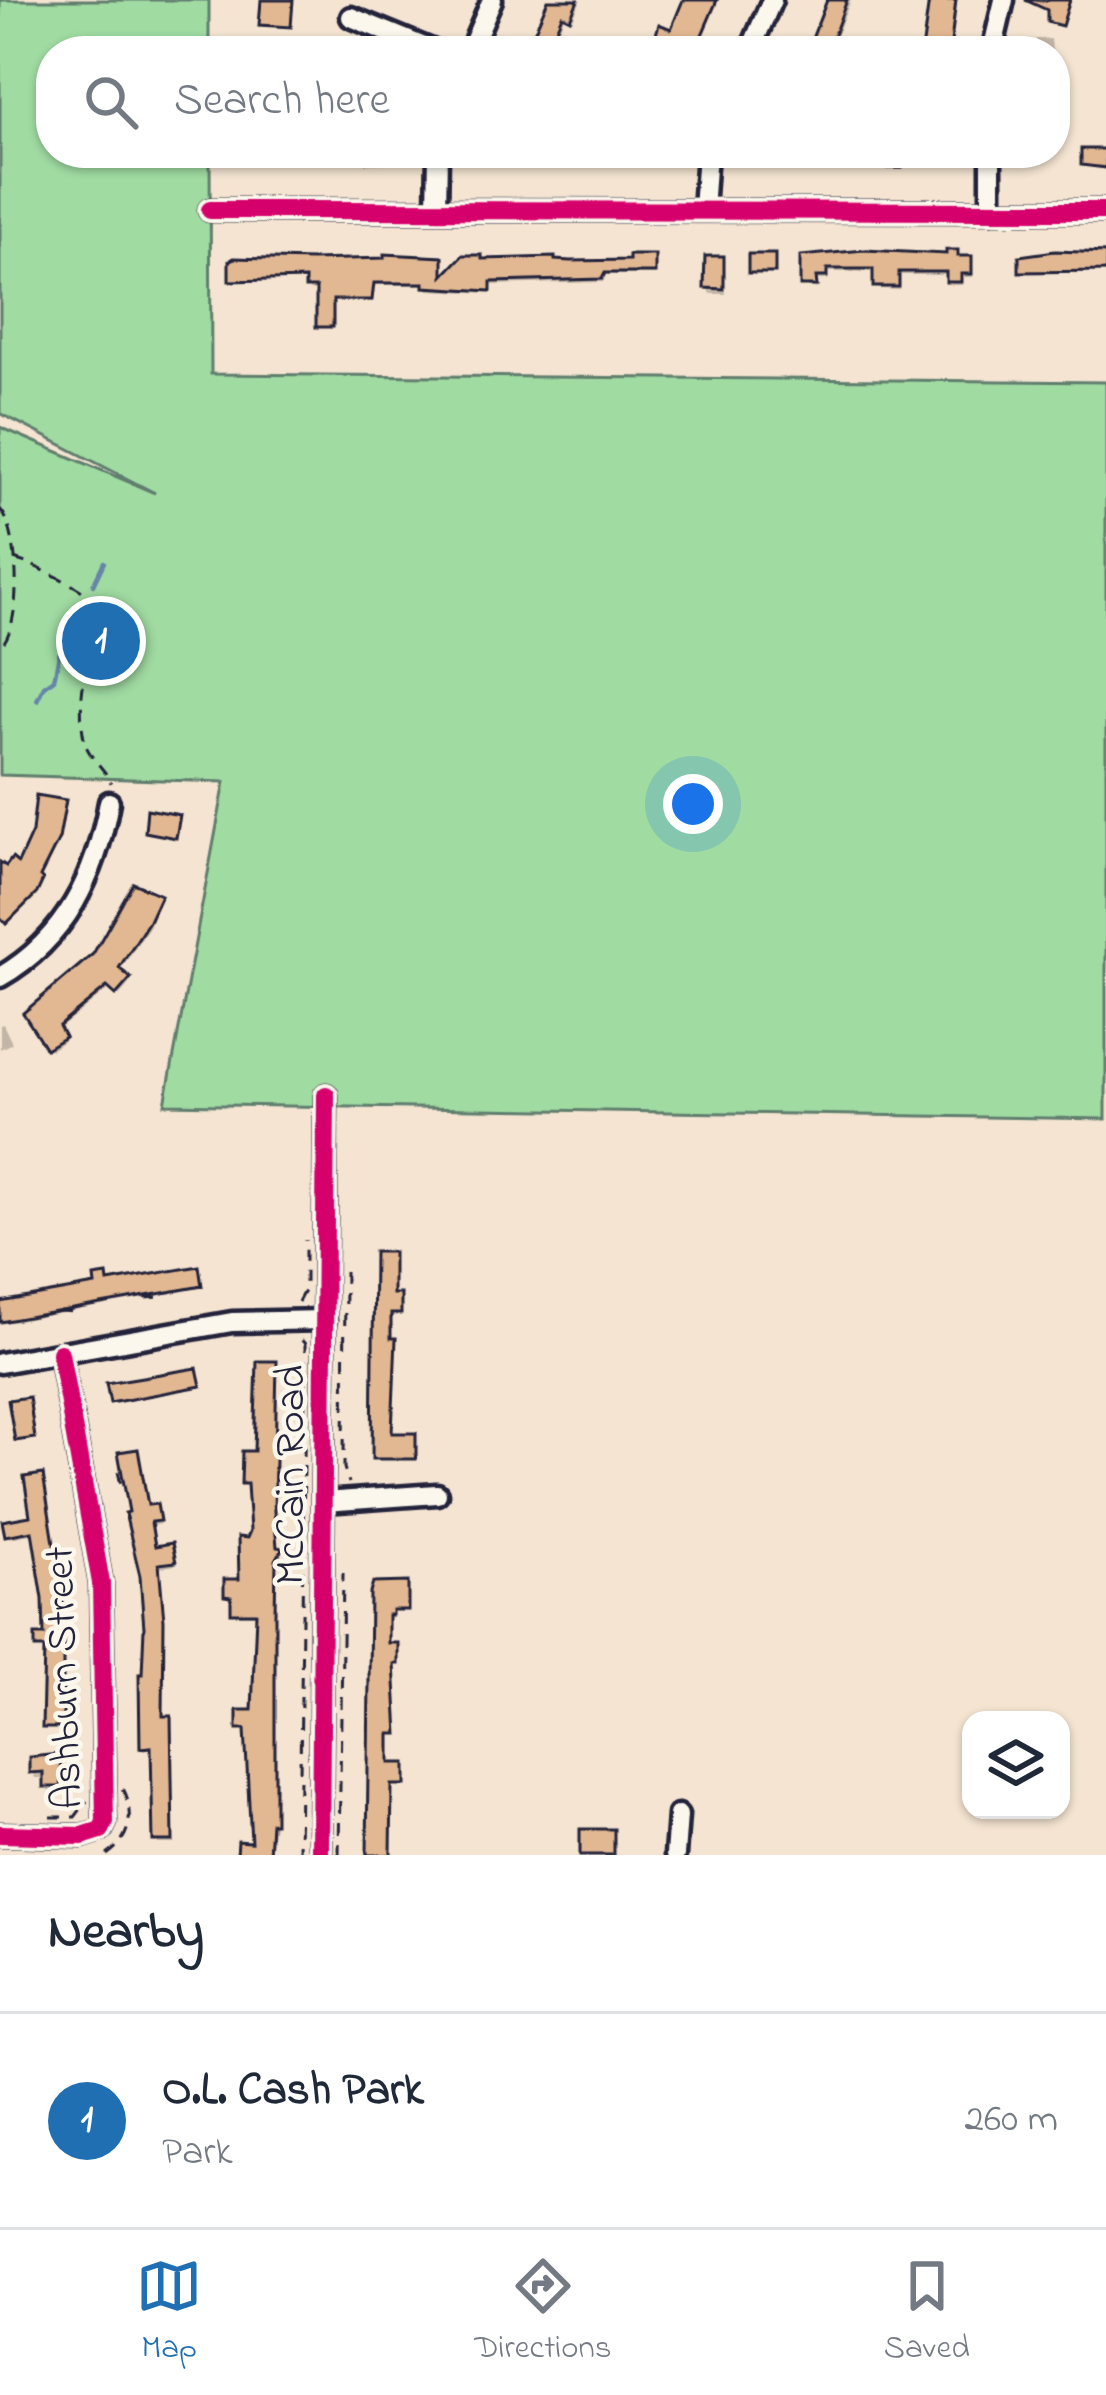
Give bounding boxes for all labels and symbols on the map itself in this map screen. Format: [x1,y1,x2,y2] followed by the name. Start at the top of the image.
[62,596,140,686] pin: 1
[663,774,723,834] your location
[262,1365,323,1585] street label: McCain Road
[30,1545,101,1810] street label: Ashburn Street

